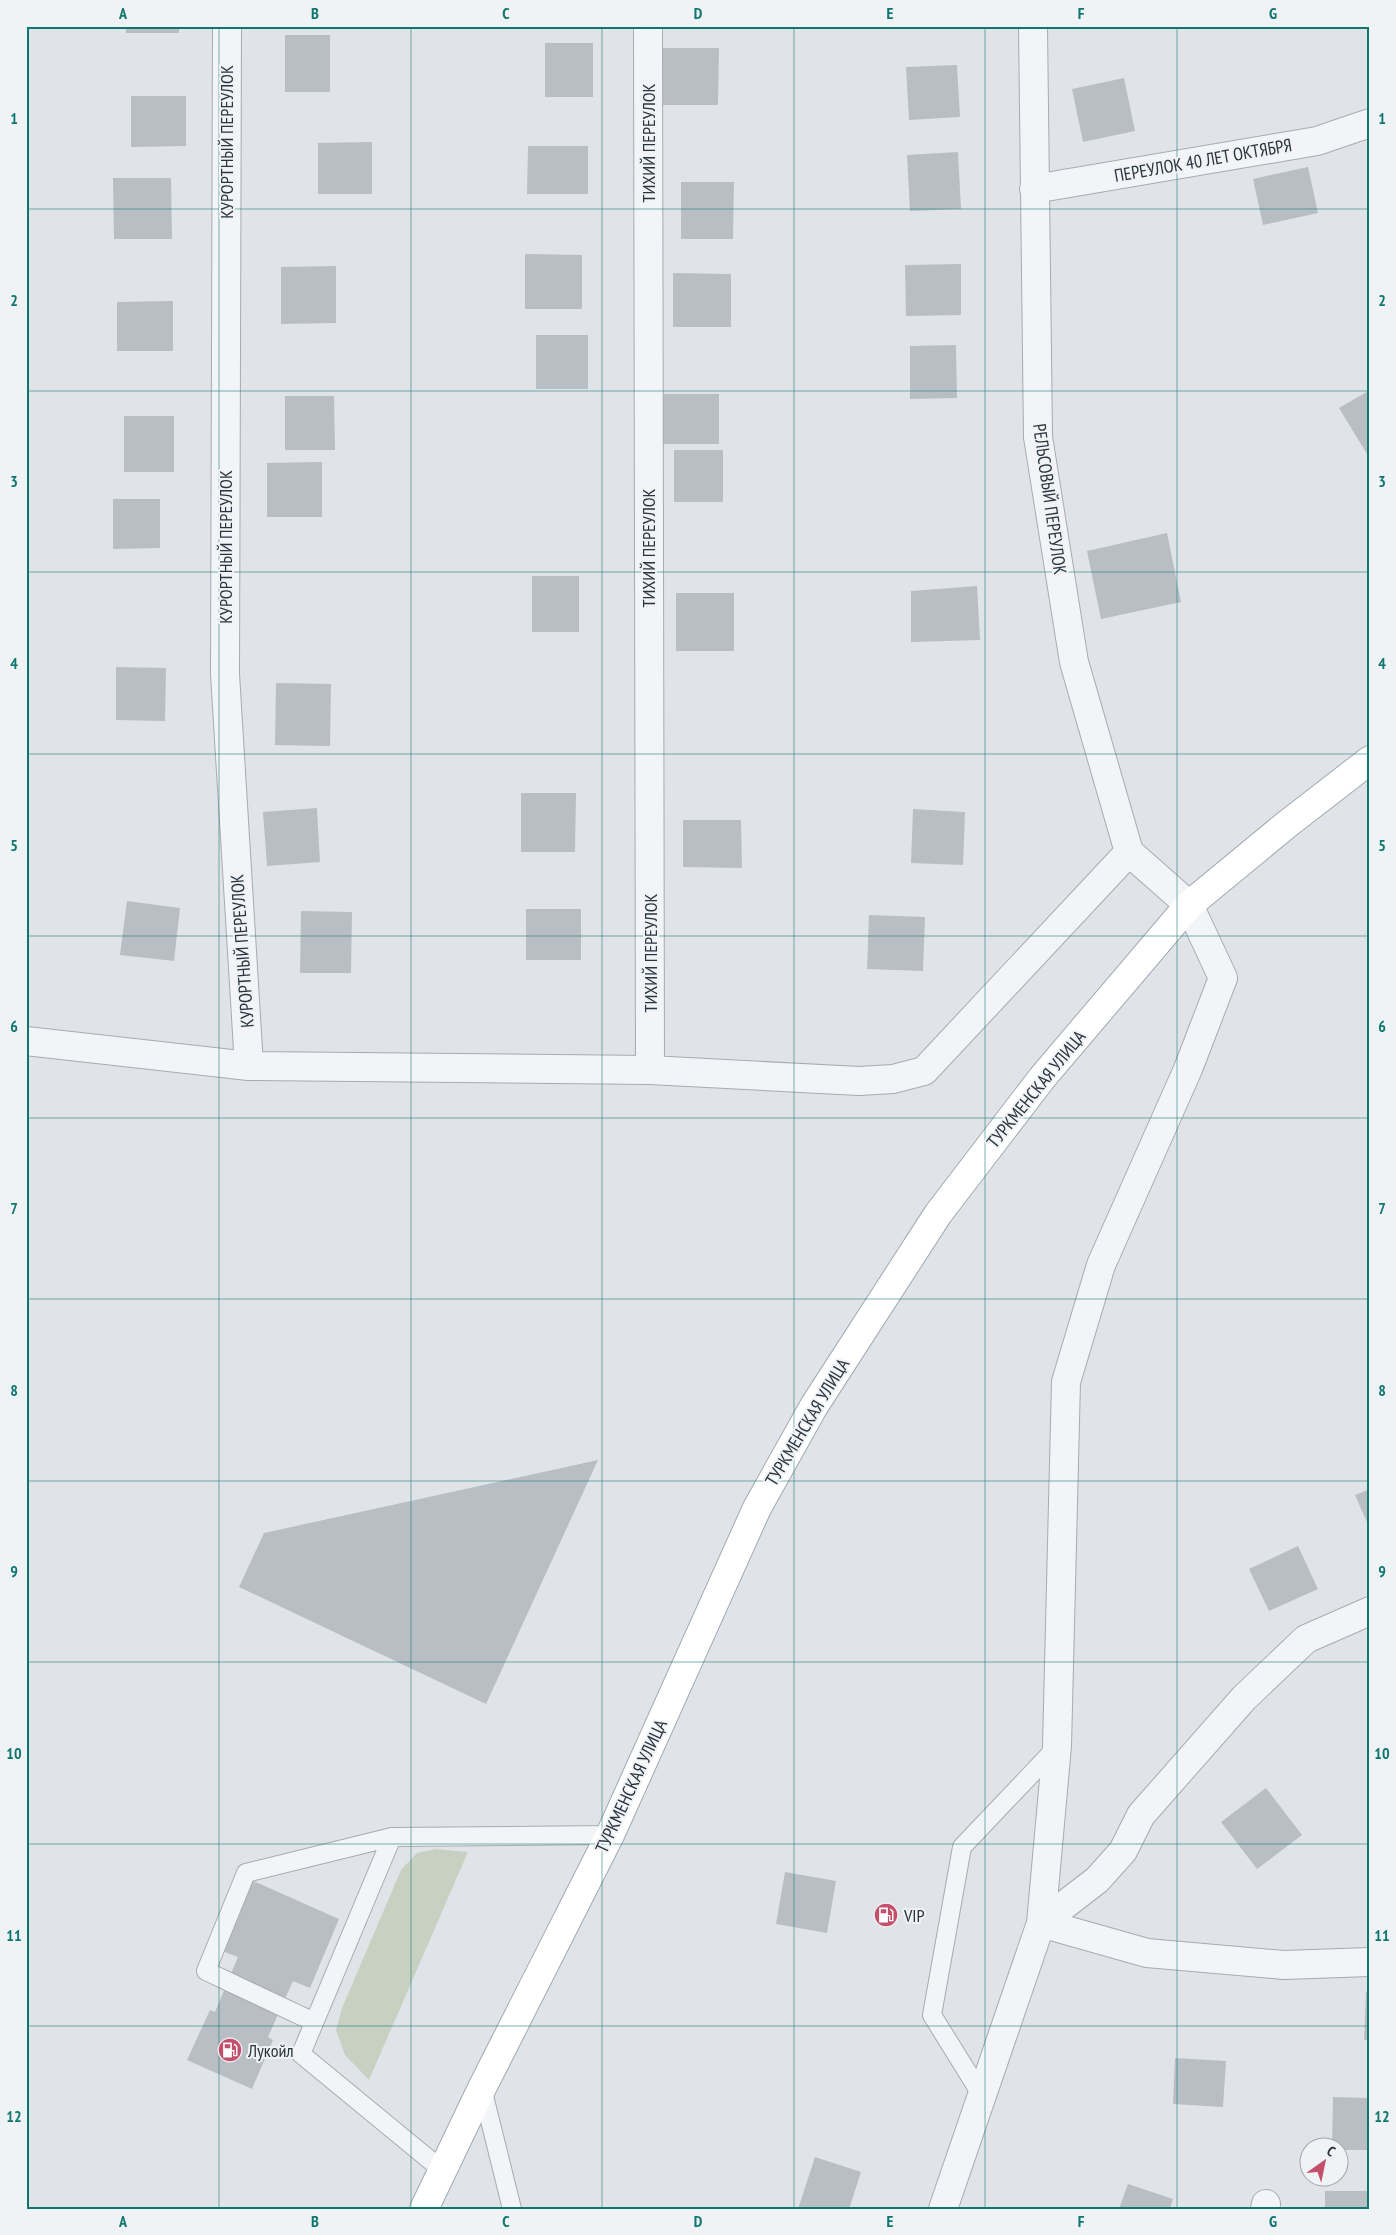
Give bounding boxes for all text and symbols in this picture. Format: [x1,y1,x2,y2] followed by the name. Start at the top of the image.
[118,3,128,23] text: A
[311,3,319,23] text: B
[502,3,510,23] text: C
[694,3,703,23] text: D
[887,3,894,23] text: E
[1078,3,1085,23] text: F
[1269,3,1277,23] text: G
[215,65,238,219] street label: КУРОРТНЫЙ ПЕРЕУЛОК
[637,83,660,202] street label: ТИХИЙ ПЕРЕУЛОК
[10,108,18,128] text: 1
[1378,108,1386,128] text: 1
[1112,133,1294,187] street label: ПЕРЕУЛОК 40 ЛЕТ ОКТЯБРЯ
[10,290,18,310] text: 2
[1378,290,1386,310] text: 2
[1028,422,1072,576] street label: РЕЛЬСОВЫЙ ПЕРЕУЛОК
[214,470,237,624] street label: КУРОРТНЫЙ ПЕРЕУЛОК
[10,471,18,491] text: 3
[1378,471,1386,491] text: 3
[637,488,660,607] street label: ТИХИЙ ПЕРЕУЛОК
[10,653,18,673] text: 4
[1378,653,1386,673] text: 4
[10,835,18,855] text: 5
[1378,835,1386,855] text: 5
[225,873,259,1028] street label: КУРОРТНЫЙ ПЕРЕУЛОК
[639,893,662,1012] street label: ТИХИЙ ПЕРЕУЛОК
[10,1016,18,1036] text: 6
[1378,1016,1386,1036] text: 6
[982,1025,1091,1152] street label: ТУРКМЕНСКАЯ УЛИЦА
[10,1198,18,1218] text: 7
[1378,1198,1386,1218] text: 7
[760,1354,854,1490] street label: ТУРКМЕНСКАЯ УЛИЦА
[10,1380,18,1400] text: 8
[1378,1380,1386,1400] text: 8
[10,1561,18,1581] text: 9
[1378,1561,1386,1581] text: 9
[590,1715,672,1856] street label: ТУРКМЕНСКАЯ УЛИЦА
[6,1743,22,1763] text: 10
[1374,1743,1390,1763] text: 10
[873,1902,899,1928] fuel station icon: VIP
[903,1904,925,1927] place label: VIP
[6,1925,22,1945] text: 11
[1374,1925,1390,1945] text: 11
[217,2037,243,2063] fuel station icon: Лукойл
[247,2039,294,2062] place label: Лукойл
[6,2106,22,2126] text: 12
[1374,2106,1390,2126] text: 12
[1298,2138,1348,2188] north arrow
[1323,2142,1339,2161] text: С
[118,2211,128,2231] text: A
[311,2211,319,2231] text: B
[502,2211,510,2231] text: C
[694,2211,703,2231] text: D
[887,2211,894,2231] text: E
[1078,2211,1085,2231] text: F
[1269,2211,1277,2231] text: G

